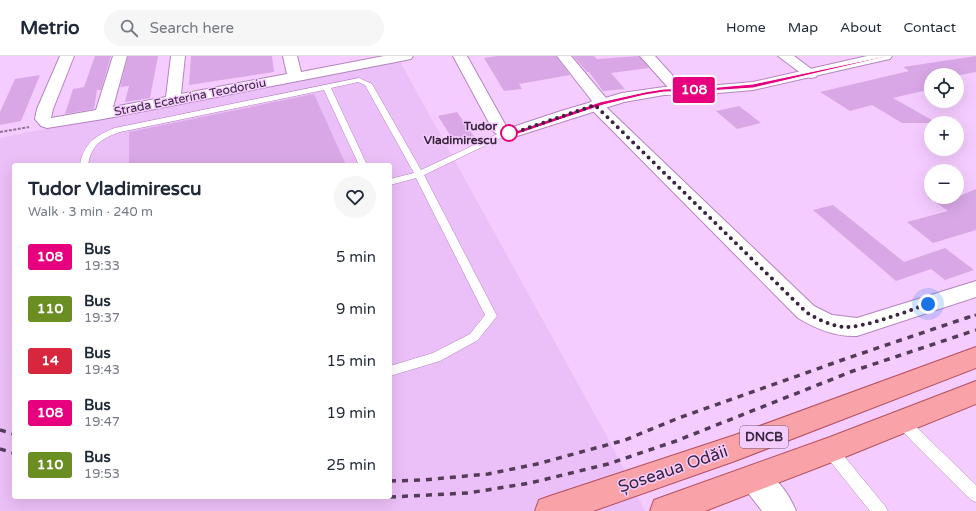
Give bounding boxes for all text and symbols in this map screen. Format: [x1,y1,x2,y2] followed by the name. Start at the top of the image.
[104,10,384,46] search box
[20,17,80,39] text: Metrio
[118,17,140,39] icon: search
[150,19,234,37] text: Search here
[726,19,766,36] text: Home
[788,19,818,36] text: Map
[840,19,882,36] text: About
[904,19,956,36] text: Contact
[924,68,964,204] map controls
[924,68,964,108] button: locate
[113,75,267,119] street label: Strada Ecaterina Teodoroiu
[671,77,717,103] line badge: 108
[681,81,707,98] text: 108
[924,116,964,156] button: +
[424,119,497,147] place label: Tudor Vladimirescu
[500,124,518,142] marker: Tudor Vladimirescu
[924,164,964,204] button: −
[334,176,376,218] button: heart
[28,178,202,200] text: Tudor Vladimirescu
[28,204,153,220] text: Walk · 3 min · 240 m
[84,240,111,258] text: Bus
[37,248,63,265] text: 108
[336,248,376,266] text: 5 min
[84,258,120,274] text: 19:33
[84,292,111,310] text: Bus
[918,294,938,314] your location
[37,300,63,317] text: 110
[336,300,376,318] text: 9 min
[84,310,120,326] text: 19:37
[84,344,111,362] text: Bus
[41,352,59,369] text: 14
[327,352,376,370] text: 15 min
[84,362,120,378] text: 19:43
[84,396,111,414] text: Bus
[37,404,63,421] text: 108
[327,404,376,422] text: 19 min
[84,414,120,430] text: 19:47
[740,426,788,448] road number: DNCB
[615,440,731,498] street label: Șoseaua Odăii
[84,448,111,466] text: Bus
[37,456,63,473] text: 110
[327,456,376,474] text: 25 min
[84,466,120,482] text: 19:53

